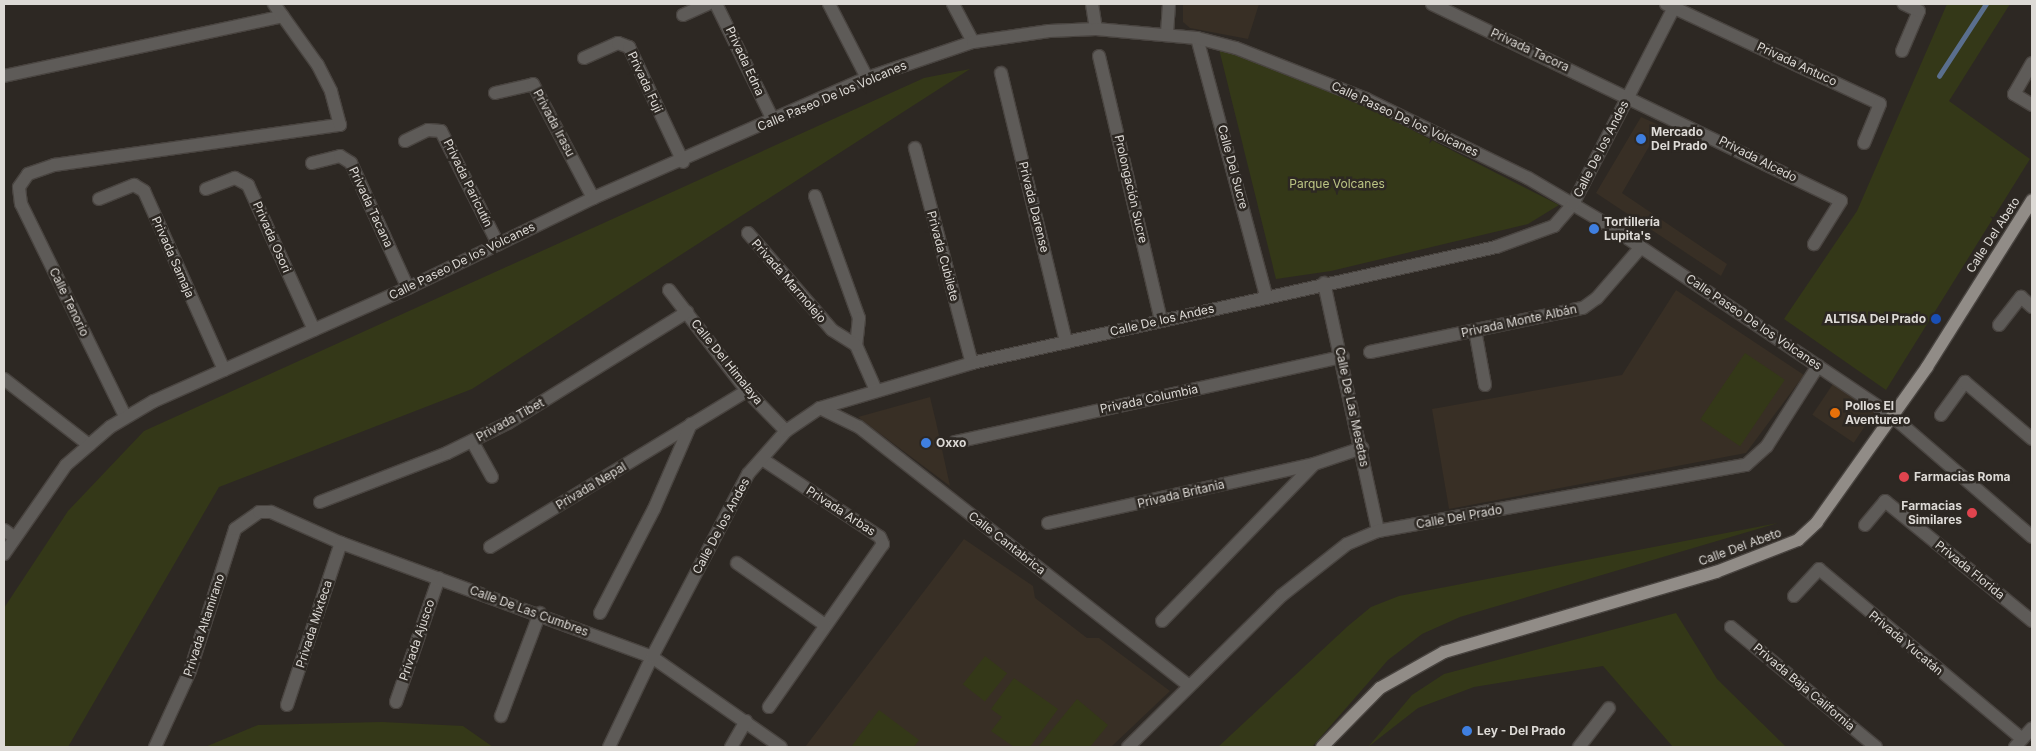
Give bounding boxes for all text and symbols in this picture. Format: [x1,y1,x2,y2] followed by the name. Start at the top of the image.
[723,24,767,98] street label: Privada Edna
[1488,25,1572,75] street label: Privada Tacora
[1755,39,1839,89] street label: Privada Antuco
[625,49,665,115] street label: Privada Fuji
[755,58,909,134] street label: Calle Paseo De los Volcanes
[1329,79,1481,159] street label: Calle Paseo De los Volcanes
[530,87,578,159] street label: Privada Irasu
[1570,98,1632,200] street label: Calle De los Andes
[1215,123,1251,211] street label: Calle Del Sucre
[1651,125,1707,153] place label: Mercado Del Prado
[1112,133,1150,245] street label: Prolongación Sucre
[1635,133,1647,145] marker: Mercado Del Prado
[1717,133,1799,185] street label: Privada Alcedo
[440,137,496,229] street label: Privada Paricutín
[1016,160,1052,254] street label: Privada Darense
[346,164,396,250] street label: Privada Tacana
[1289,177,1385,191] park label: Parque Volcanes
[1963,194,2023,276] street label: Calle Del Abeto
[250,199,294,275] street label: Privada Osori
[924,209,962,303] street label: Privada Cubilete
[149,214,197,300] street label: Privada Samaja
[1604,215,1660,243] place label: Tortillería Lupita's
[387,219,537,303] street label: Calle Paseo De los Volcanes
[1588,223,1600,235] marker: Tortillería Lupita's
[749,236,829,326] street label: Privada Marmolejo
[46,265,92,339] street label: Calle Tenorio
[1683,271,1825,373] street label: Calle Paseo De los Volcanes
[1108,301,1216,339] street label: Calle De los Andes
[1460,302,1578,340] street label: Privada Monte Albán
[1824,312,1926,326] place label: ALTISA Del Prado
[1930,313,1942,325] marker: ALTISA Del Prado
[688,316,766,408] street label: Calle Del Himalaya
[1332,346,1372,468] street label: Calle De Las Mesetas
[1099,382,1199,416] street label: Privada Columbia
[474,396,546,444] street label: Privada Tibet
[1845,399,1910,427] place label: Pollos El Aventurero
[1829,407,1841,419] marker: Pollos El Aventurero
[936,436,966,450] place label: Oxxo
[920,437,932,449] marker: Oxxo
[553,459,629,513] street label: Privada Nepal
[1914,470,2011,484] place label: Farmacias Roma
[1898,471,1910,483] marker: Farmacias Roma
[690,476,752,576] street label: Calle De los Andes
[1136,477,1226,511] street label: Privada Britania
[804,483,878,539] street label: Privada Arbas
[1901,499,1962,527] place label: Farmacias Similares
[1415,502,1503,532] street label: Calle Del Prado
[1966,507,1978,519] marker: Farmacias Similares
[966,508,1048,578] street label: Calle Cantabrica
[1697,525,1783,569] street label: Calle Del Abeto
[1932,538,2008,602] street label: Privada Florida
[181,572,227,678] street label: Privada Altamirano
[293,578,335,670] street label: Privada Mixteca
[468,583,590,639] street label: Calle De Las Cumbres
[396,598,438,682] street label: Privada Ajusco
[1866,608,1946,678] street label: Privada Yucatán
[1750,640,1858,734] street label: Privada Baja California
[1477,724,1566,738] place label: Ley - Del Prado
[1461,725,1473,737] marker: Ley - Del Prado

